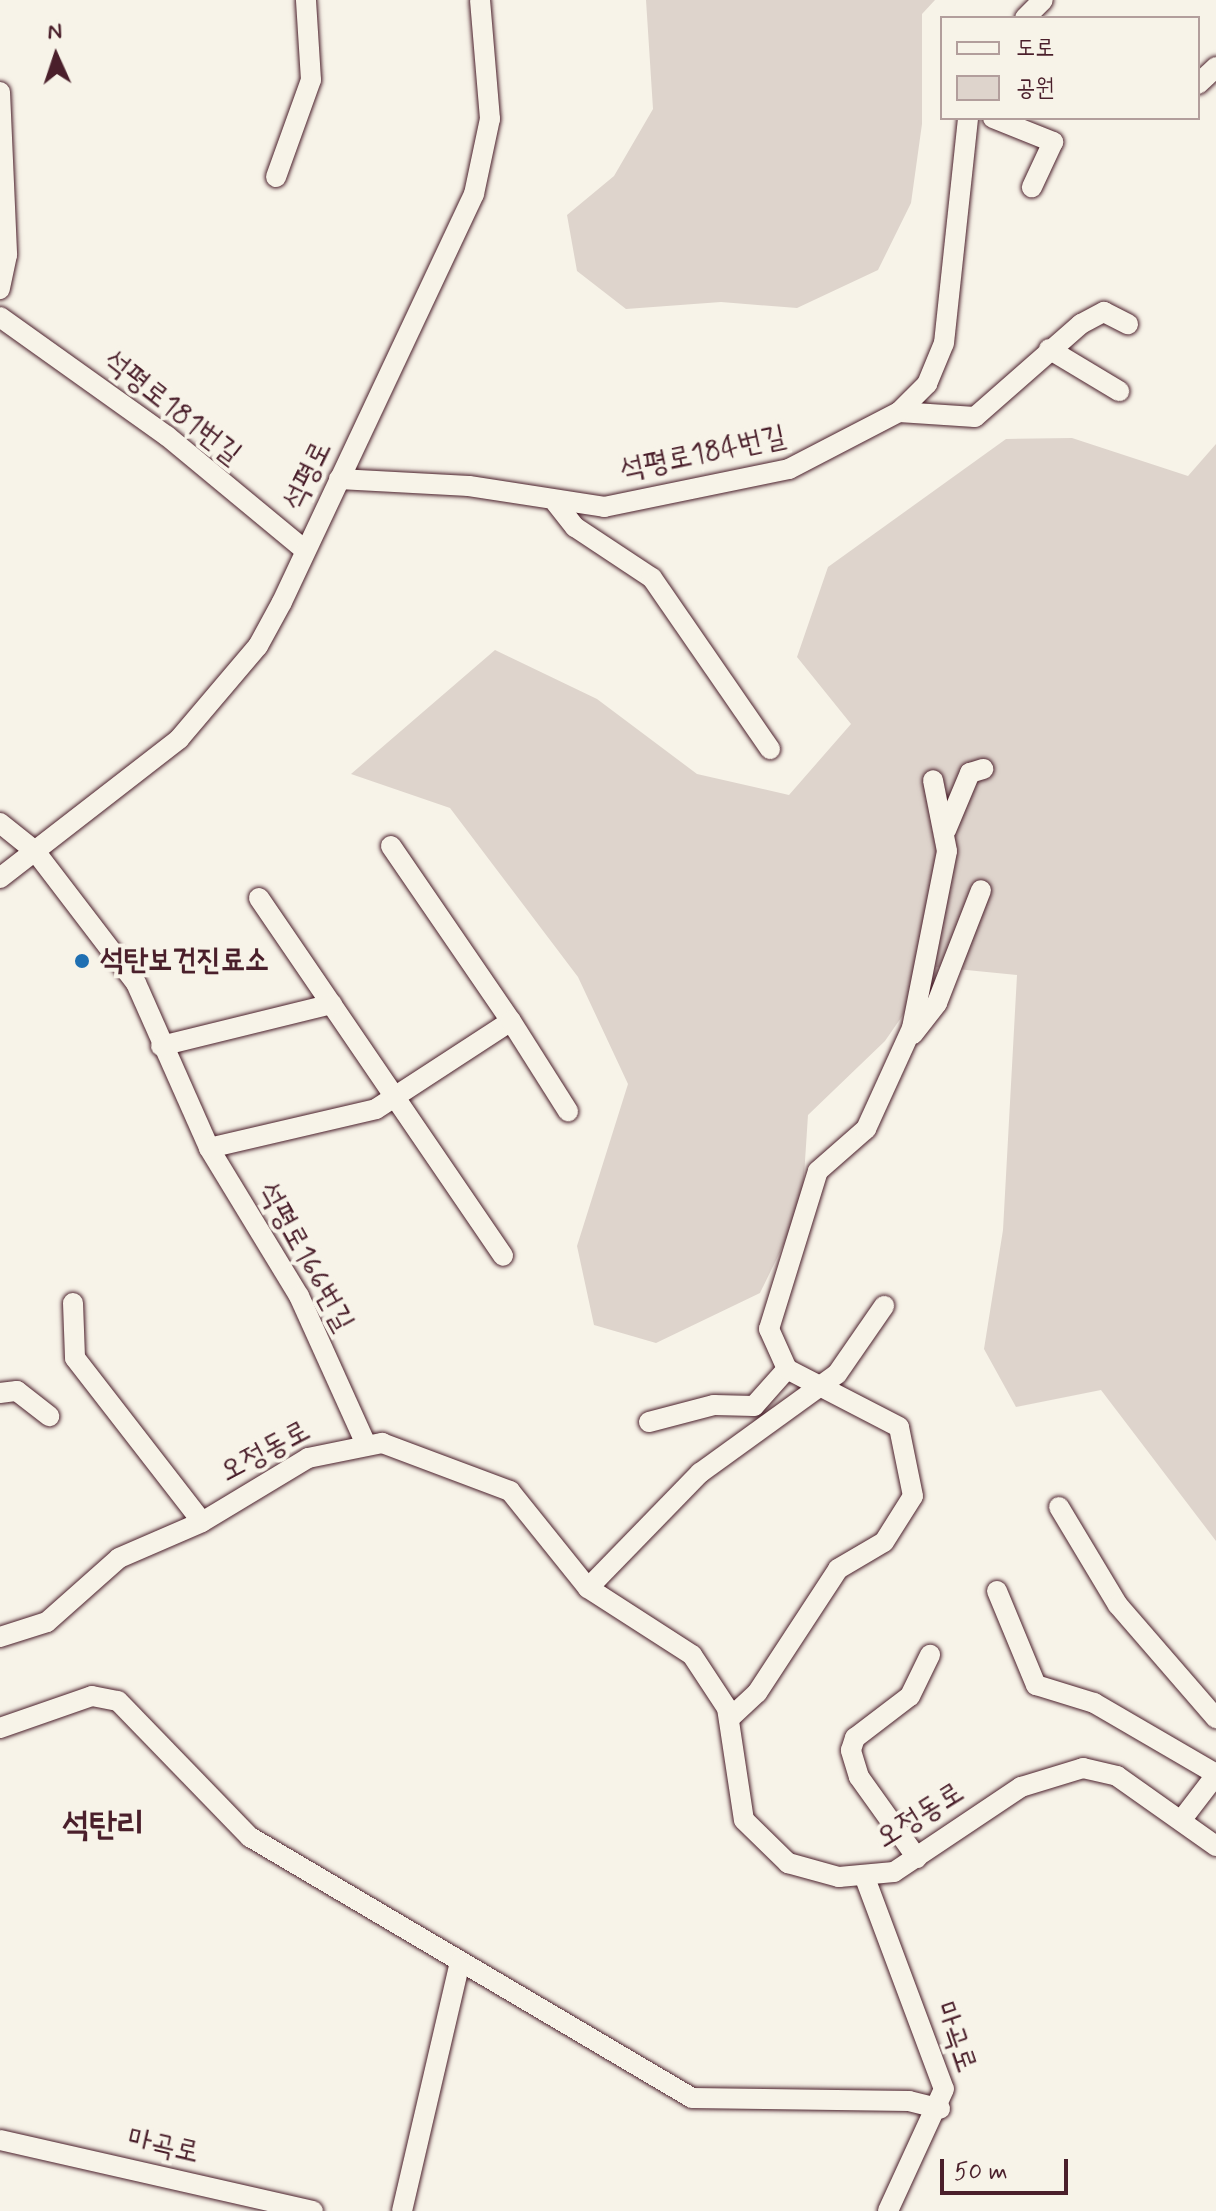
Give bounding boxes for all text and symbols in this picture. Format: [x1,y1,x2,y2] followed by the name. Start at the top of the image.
[16,16,96,96] north arrow
[940,16,1200,120] legend
[47,18,63,46] text: N
[1016,33,1055,64] text: 도로
[1016,73,1055,104] text: 공원
[96,343,248,473] street label: 석평로181번길
[617,419,789,489] street label: 석평로184번길
[276,436,340,516] street label: 석평로
[100,943,269,979] place label: 석탄보건진료소
[71,950,93,972] marker: 석탄보건진료소
[249,1176,361,1338] street label: 석평로166번길
[214,1413,316,1491] street label: 오정동로
[870,1775,970,1857] street label: 오정동로
[62,1806,144,1846] district label: 석탄리
[926,1997,984,2077] street label: 마곡로
[124,2120,202,2172] street label: 마곡로
[944,2143,1072,2193] scale bar
[954,2157,1008,2188] text: 50 m

